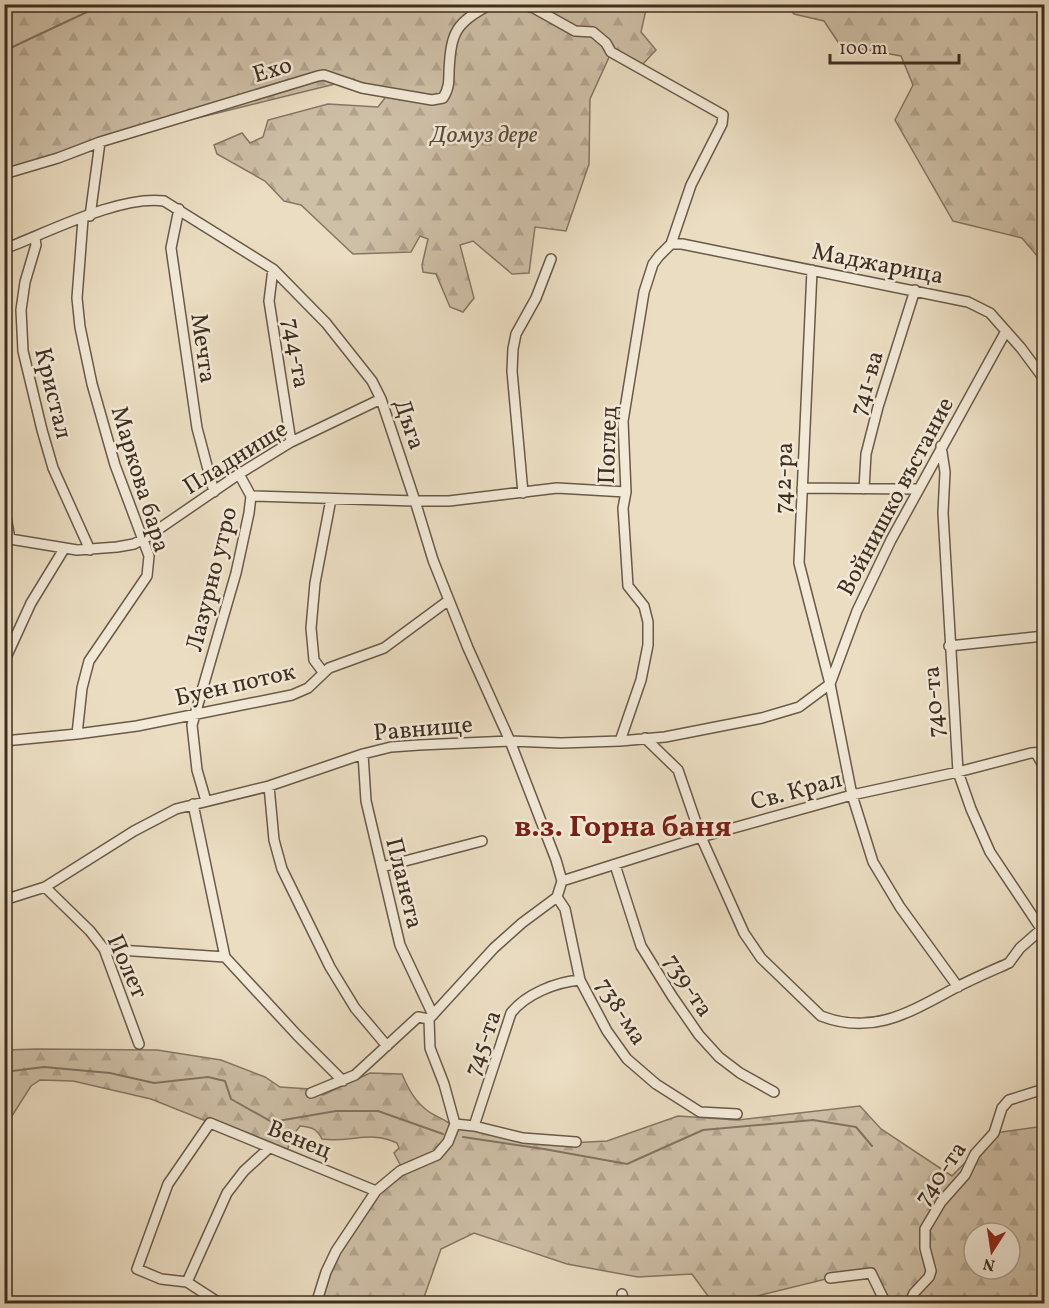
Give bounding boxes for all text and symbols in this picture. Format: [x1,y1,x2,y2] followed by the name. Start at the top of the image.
[830,27,959,65] scale bar
[839,37,888,62] text: 100 m
[249,49,296,93] street label: Ехо
[429,119,538,153] park label: Домуз дере
[809,236,946,294] street label: Маджарица
[180,311,224,385] street label: Мечта
[273,316,317,391] street label: 744-та
[24,344,80,443] street label: Кристал
[842,347,894,420] street label: 741-ва
[830,392,964,602] street label: Войнишко въстание
[384,395,433,455] street label: Дъга
[101,402,177,557] street label: Маркова бара
[591,405,627,485] street label: Поглед
[177,413,295,504] street label: Пладнище
[767,441,803,515] street label: 742-ра
[179,504,247,655] street label: Лазурно утро
[172,656,299,716] street label: Буен поток
[916,665,954,739] street label: 740-та
[372,709,474,751] street label: Равнище
[747,763,846,820] street label: Св. Крал
[514,807,732,849] district label: в.з. Горна баня
[375,834,431,933] street label: Планета
[97,929,155,1004] street label: Полет
[654,948,720,1024] street label: 739-та
[586,972,654,1052] street label: 738-ма
[456,1006,511,1081] street label: 745-та
[262,1113,337,1169] street label: Венец
[907,1135,976,1213] street label: 740-та
[962,1221,1022,1281] north arrow
[981,1252,997,1276] text: N

